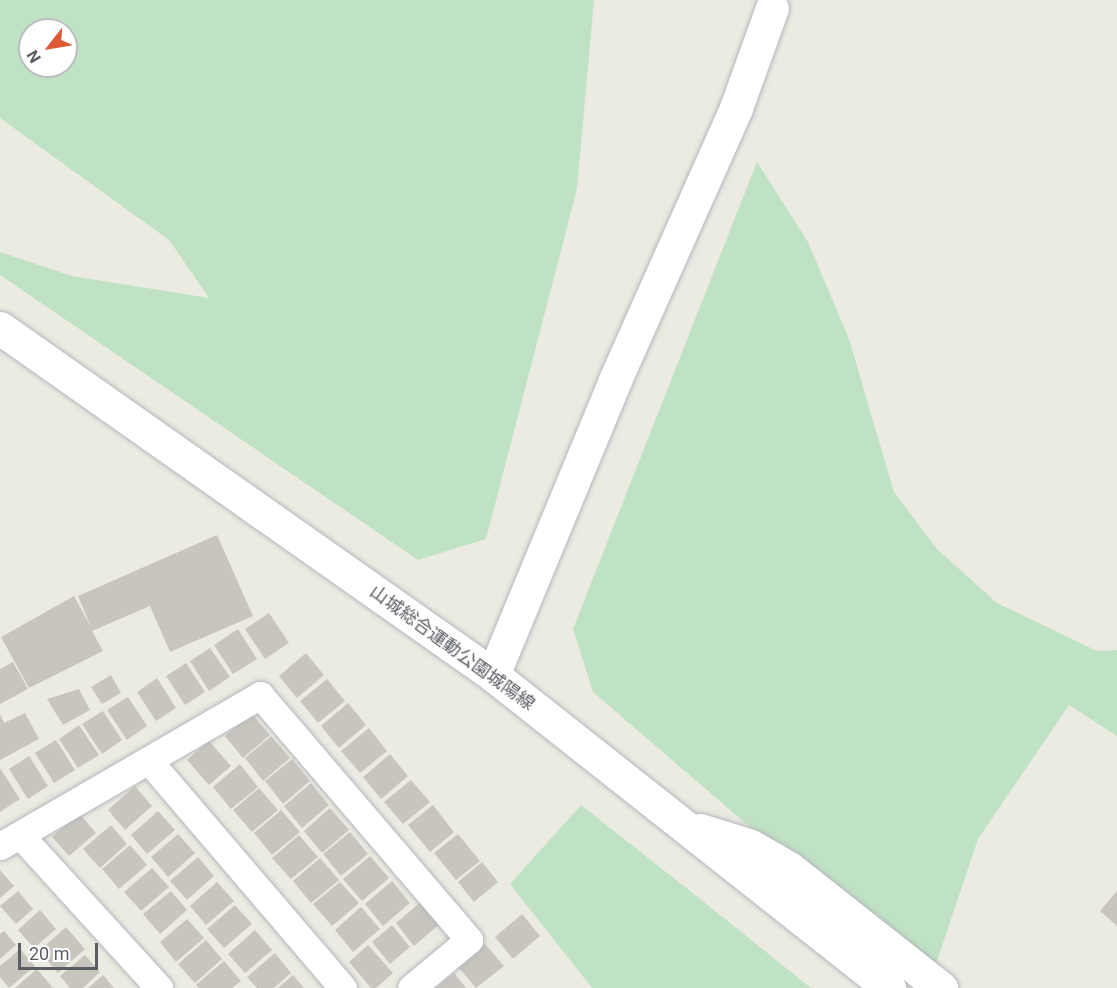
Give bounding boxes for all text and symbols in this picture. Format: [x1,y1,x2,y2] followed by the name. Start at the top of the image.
[18,18,78,78] north arrow
[23,47,45,66] text: N
[366,581,538,715] street label: 山城総合運動公園城陽線
[21,931,100,969] scale bar
[29,943,69,964] text: 20 m

